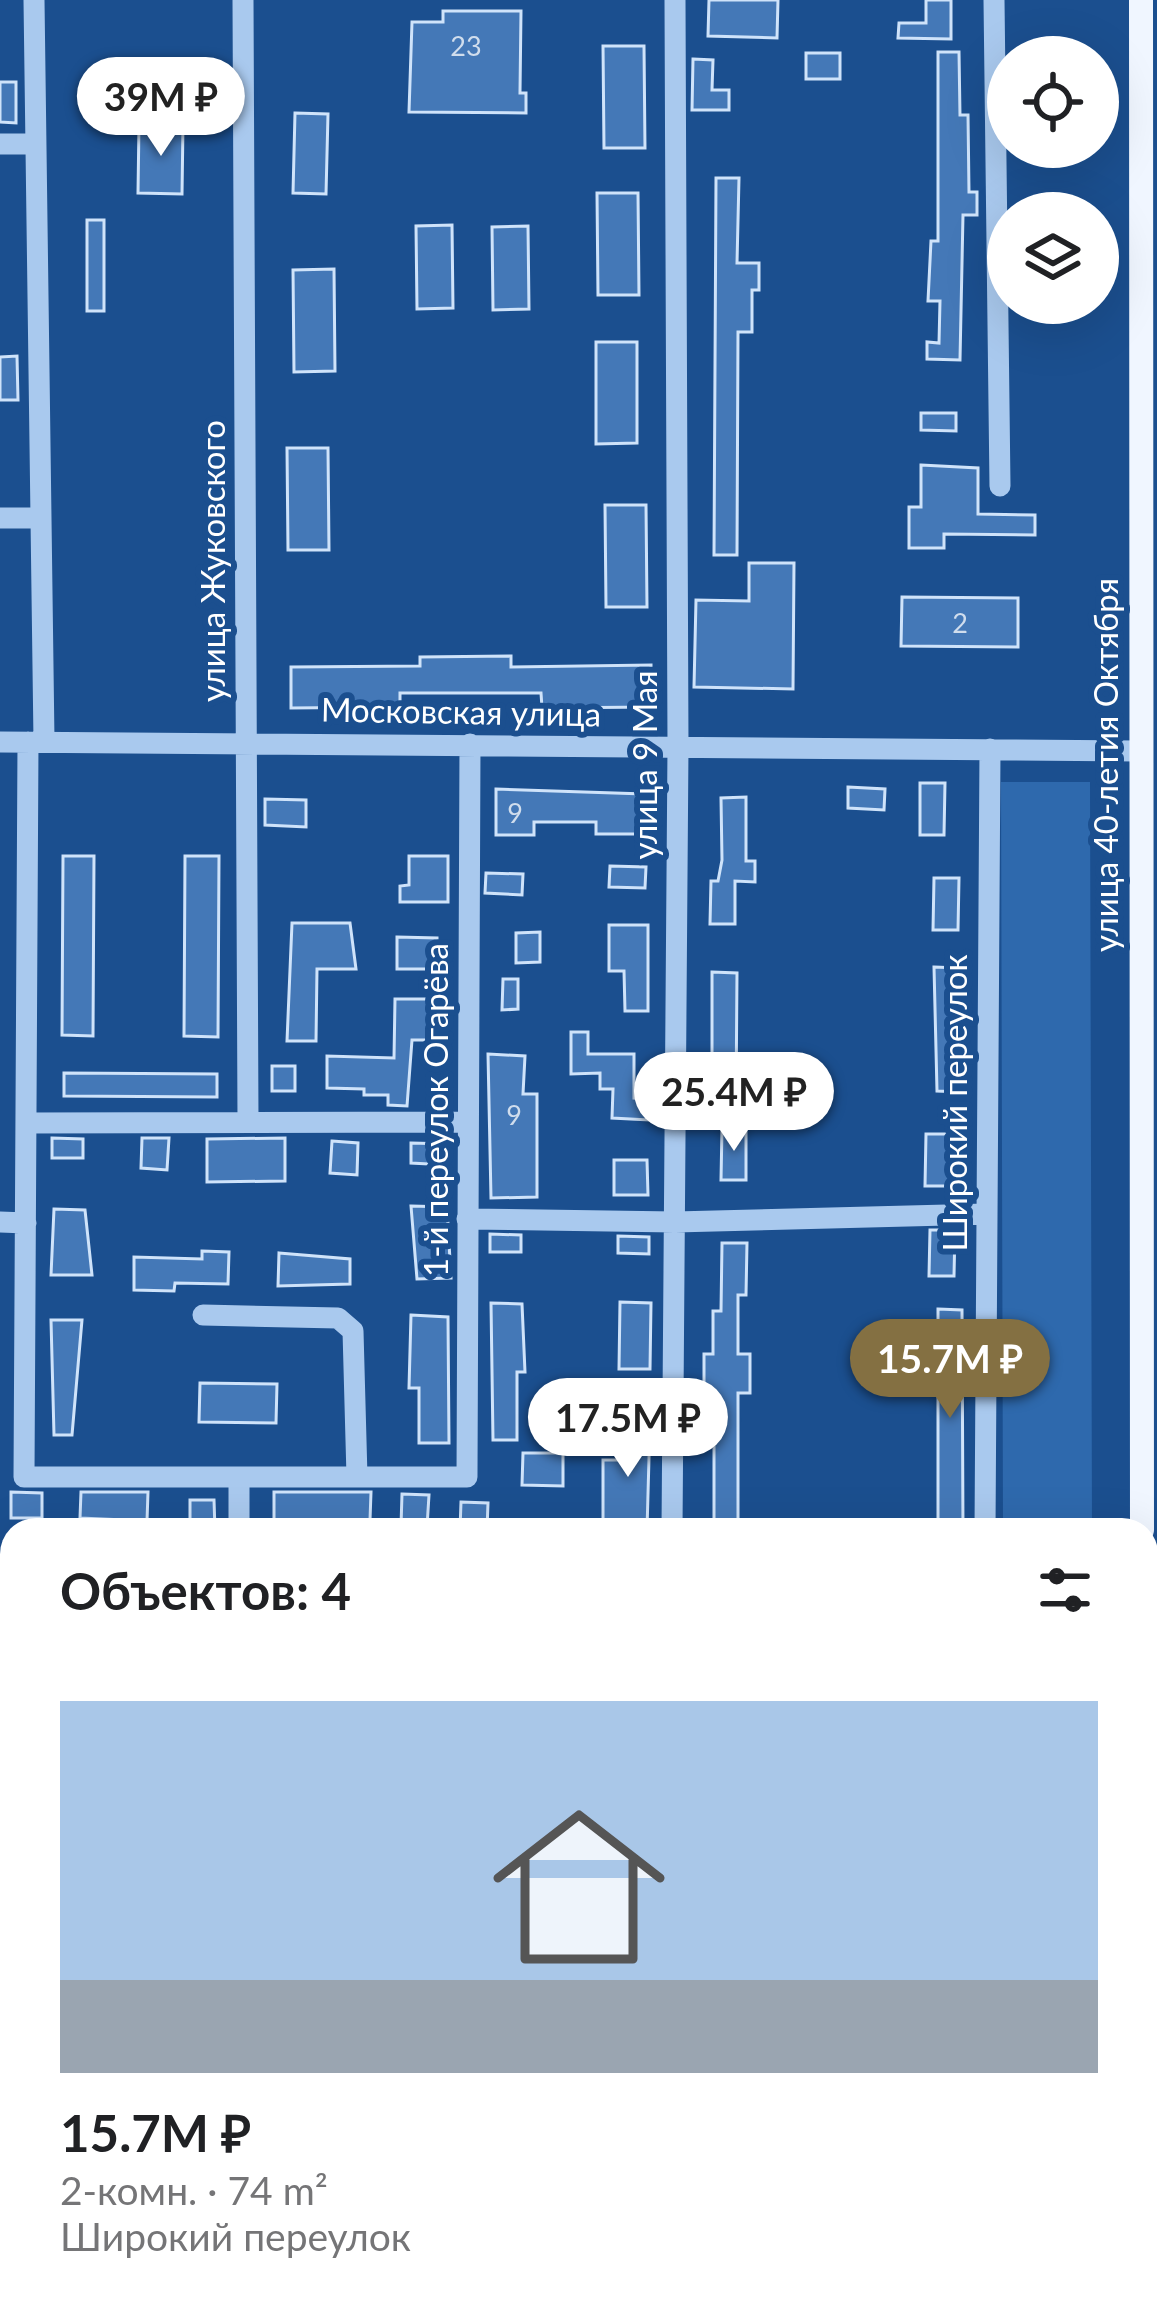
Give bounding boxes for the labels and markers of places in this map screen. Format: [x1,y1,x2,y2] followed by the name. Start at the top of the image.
[77,57,245,159] pin: 39M ₽
[623,1052,845,1154] pin: 25.4M ₽
[839,1319,1061,1421] pin: 15.7M ₽
[517,1378,739,1480] pin: 17.5M ₽

